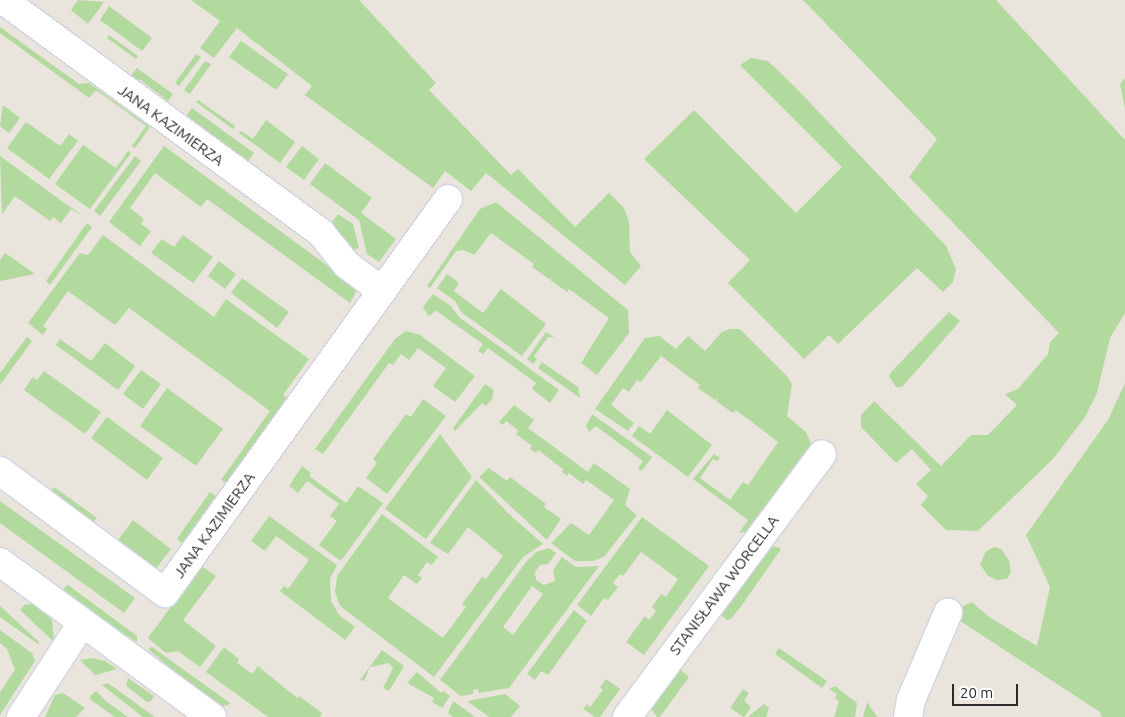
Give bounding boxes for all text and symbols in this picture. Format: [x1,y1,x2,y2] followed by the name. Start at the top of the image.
[115,81,227,169] street label: JANA KAZIMIERZA
[170,469,258,581] street label: JANA KAZIMIERZA
[666,512,782,658] street label: STANISŁAWA WORCELLA
[955,674,1021,706] scale bar
[960,684,993,701] text: 20 m

